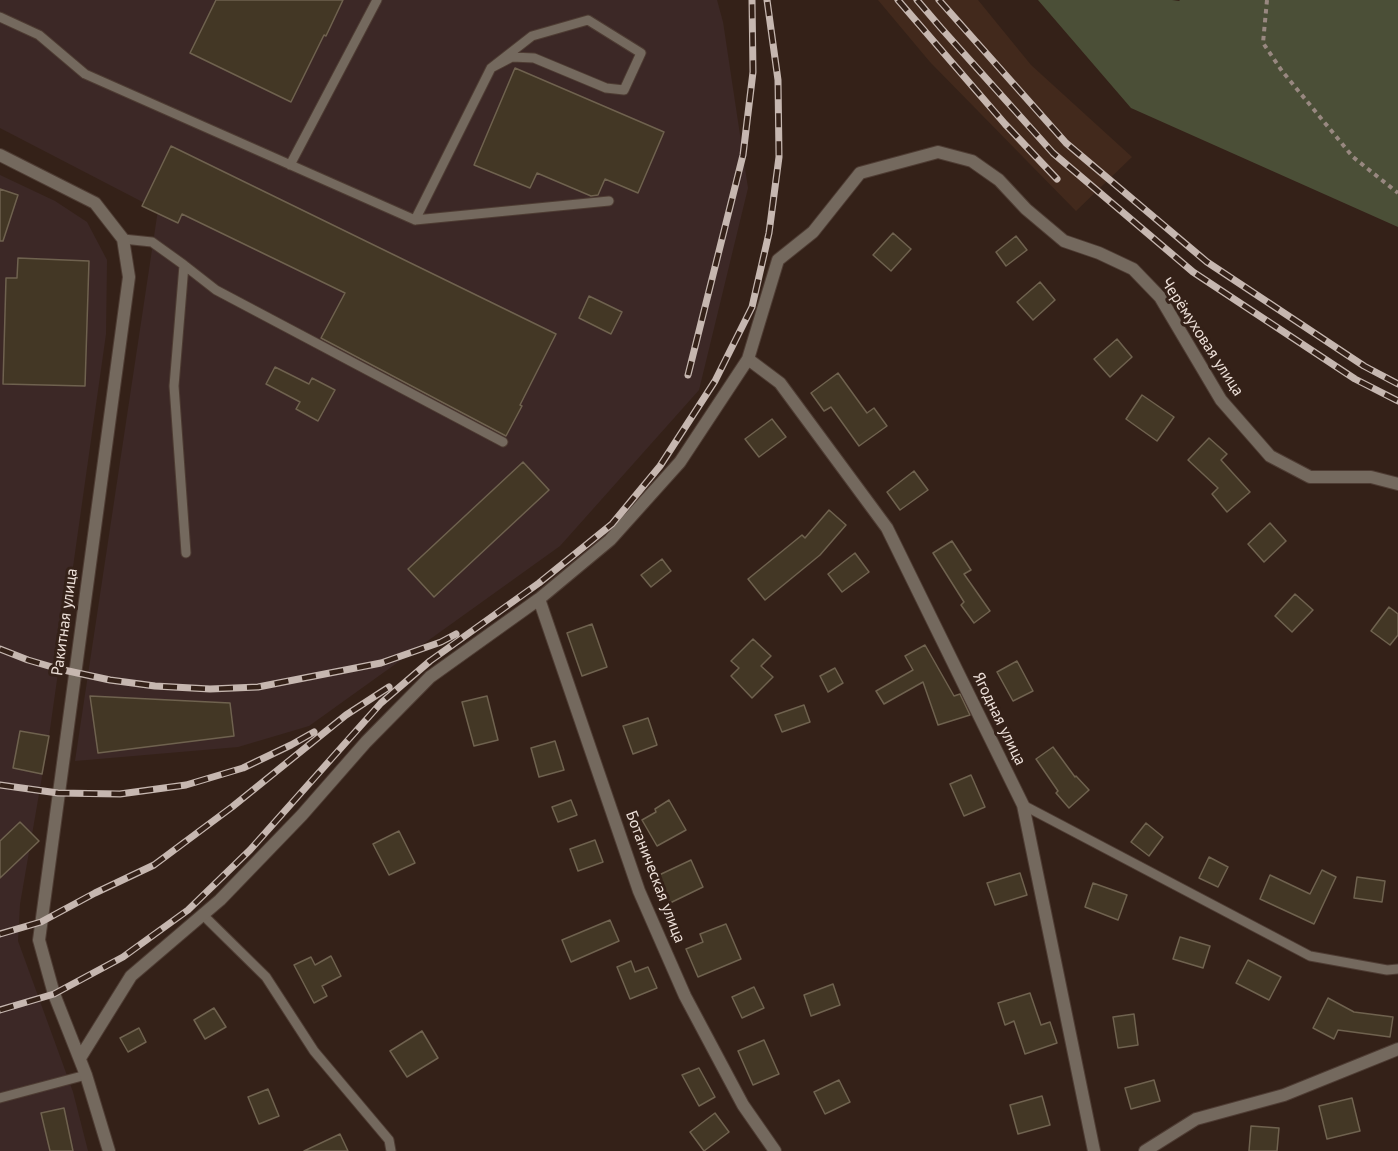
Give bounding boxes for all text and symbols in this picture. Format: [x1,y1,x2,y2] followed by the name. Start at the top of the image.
[1157,274,1247,400] street label: Черёмуховая улица
[48,567,82,677] street label: Ракитная улица
[968,669,1030,769] street label: Ягодная улица
[621,808,689,946] street label: Ботаническая улица

